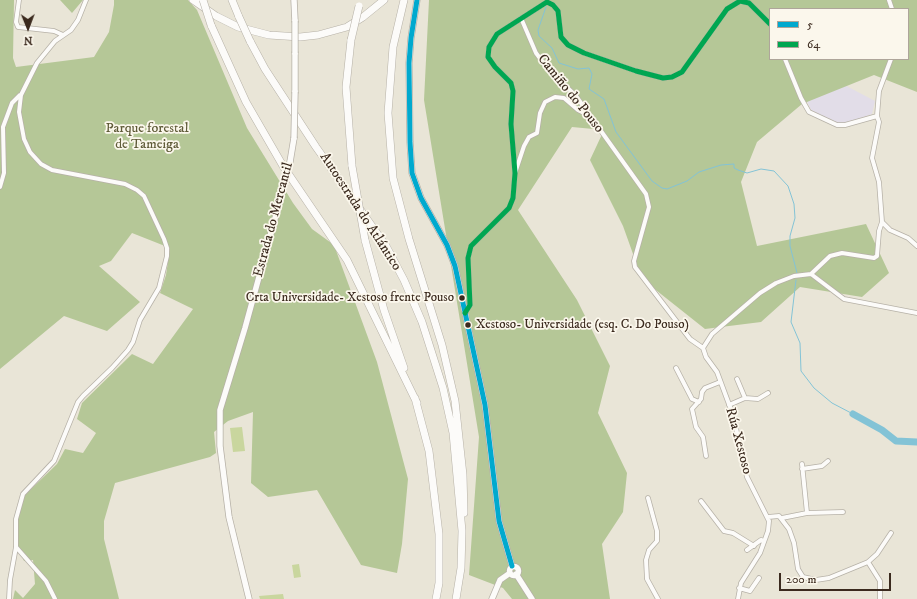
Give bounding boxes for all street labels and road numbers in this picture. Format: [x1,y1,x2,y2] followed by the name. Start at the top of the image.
[533,51,607,137] street label: Camiño do Pouso
[316,150,404,274] street label: Autoestrada do Atlántico
[251,161,297,279] street label: Estrada do Mercantil
[721,406,755,476] street label: Rúa Xestoso

